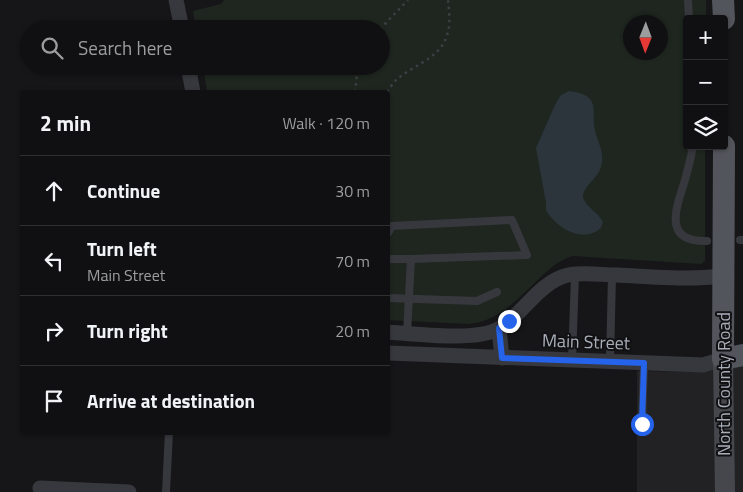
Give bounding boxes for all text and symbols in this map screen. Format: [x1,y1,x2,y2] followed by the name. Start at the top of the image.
[623,15,668,60] north arrow
[683,15,728,150] map controls
[683,15,728,60] button: +
[20,20,390,75] search box
[78,33,172,62] text: Search here
[38,34,66,62] icon: search
[683,60,728,105] button: −
[683,105,728,150] button: layers
[40,107,91,139] text: 2 min
[282,111,370,135] text: Walk · 120 m
[87,176,160,205] text: Continue
[40,177,68,205] icon: ahead
[335,179,370,203] text: 30 m
[87,234,157,263] text: Turn left
[40,247,68,275] icon: left
[335,249,370,273] text: 70 m
[87,263,165,287] text: Main Street
[498,310,521,333] route end
[710,312,737,456] street label: North County Road
[87,316,168,345] text: Turn right
[40,317,68,345] icon: right
[335,319,370,343] text: 20 m
[542,326,631,357] street label: Main Street
[87,386,255,415] text: Arrive at destination
[40,387,68,415] icon: arrive
[631,413,654,436] route start

